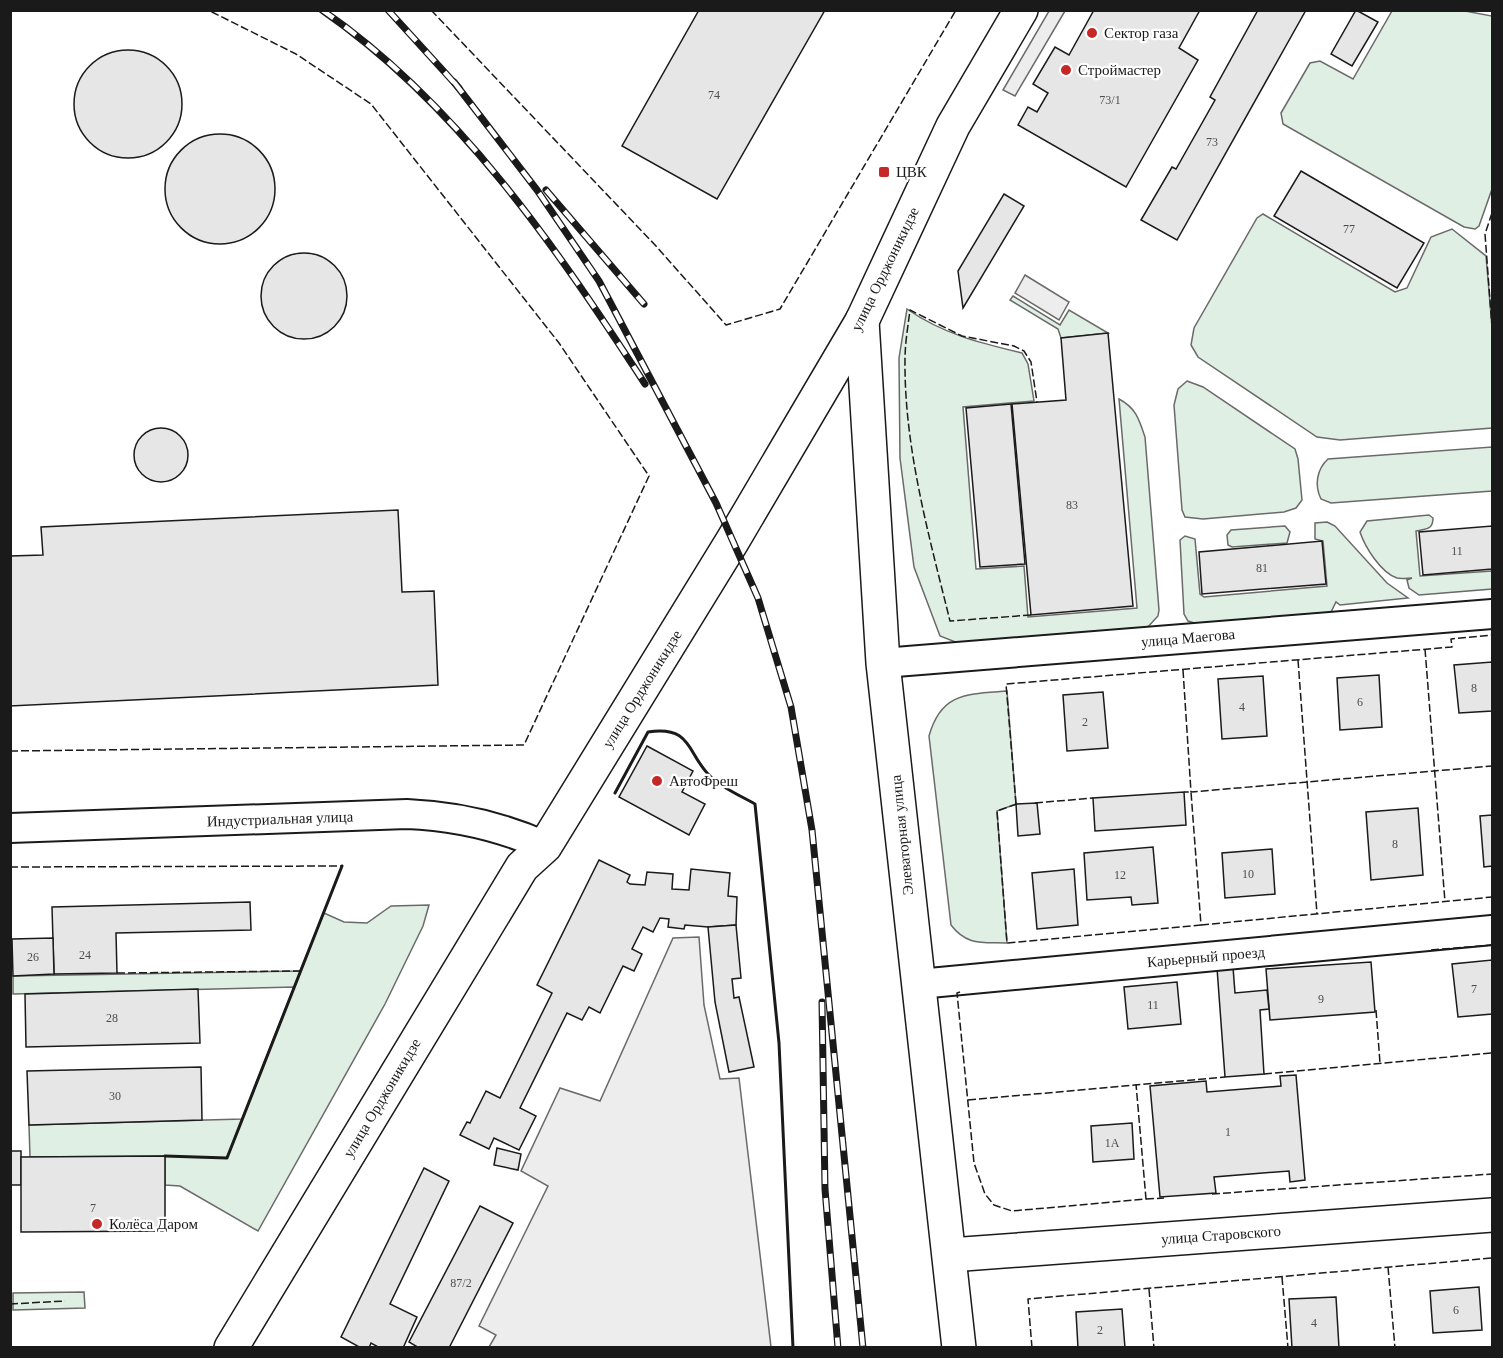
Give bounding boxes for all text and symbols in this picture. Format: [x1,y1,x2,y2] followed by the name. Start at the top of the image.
[1104,25,1179,41] place label: Сектор газа
[1085,26,1099,40] marker: Сектор газа
[1078,62,1161,78] place label: Строймастер
[1059,63,1073,77] marker: Строймастер
[708,88,720,102] house number: 74
[1099,93,1121,107] house number: 73/1
[1206,135,1218,149] house number: 73
[896,164,928,180] place label: ЦВК
[877,165,891,179] marker: ЦВК
[848,204,922,334] street label: улица Орджоникидзе
[1343,222,1355,236] house number: 77
[1066,498,1078,512] house number: 83
[1451,544,1463,558] house number: 11
[1256,561,1268,575] house number: 81
[1140,626,1236,650] street label: улица Маегова
[599,627,685,751] street label: улица Орджоникидзе
[1471,681,1477,695] house number: 8
[1357,695,1363,709] house number: 6
[1239,700,1245,714] house number: 4
[1082,715,1088,729] house number: 2
[669,773,738,789] place label: АвтоФреш
[650,774,664,788] marker: АвтоФреш
[888,774,916,896] street label: Элеваторная улица
[207,808,354,830] street label: Индустриальная улица
[1392,837,1398,851] house number: 8
[1242,867,1254,881] house number: 10
[1114,868,1126,882] house number: 12
[1146,944,1266,970] street label: Карьерный проезд
[79,948,91,962] house number: 24
[27,950,39,964] house number: 26
[1471,982,1477,996] house number: 7
[1318,992,1324,1006] house number: 9
[1147,998,1159,1012] house number: 11
[106,1011,118,1025] house number: 28
[340,1035,424,1160] street label: улица Орджоникидзе
[109,1089,121,1103] house number: 30
[1225,1125,1231,1139] house number: 1
[1105,1136,1120,1150] house number: 1А
[90,1201,96,1215] house number: 7
[109,1216,199,1232] place label: Колёса Даром
[90,1217,104,1231] marker: Колёса Даром
[1161,1223,1281,1247] street label: улица Старовского
[450,1276,472,1290] house number: 87/2
[1453,1303,1459,1317] house number: 6
[1311,1316,1317,1330] house number: 4
[1097,1323,1103,1337] house number: 2

